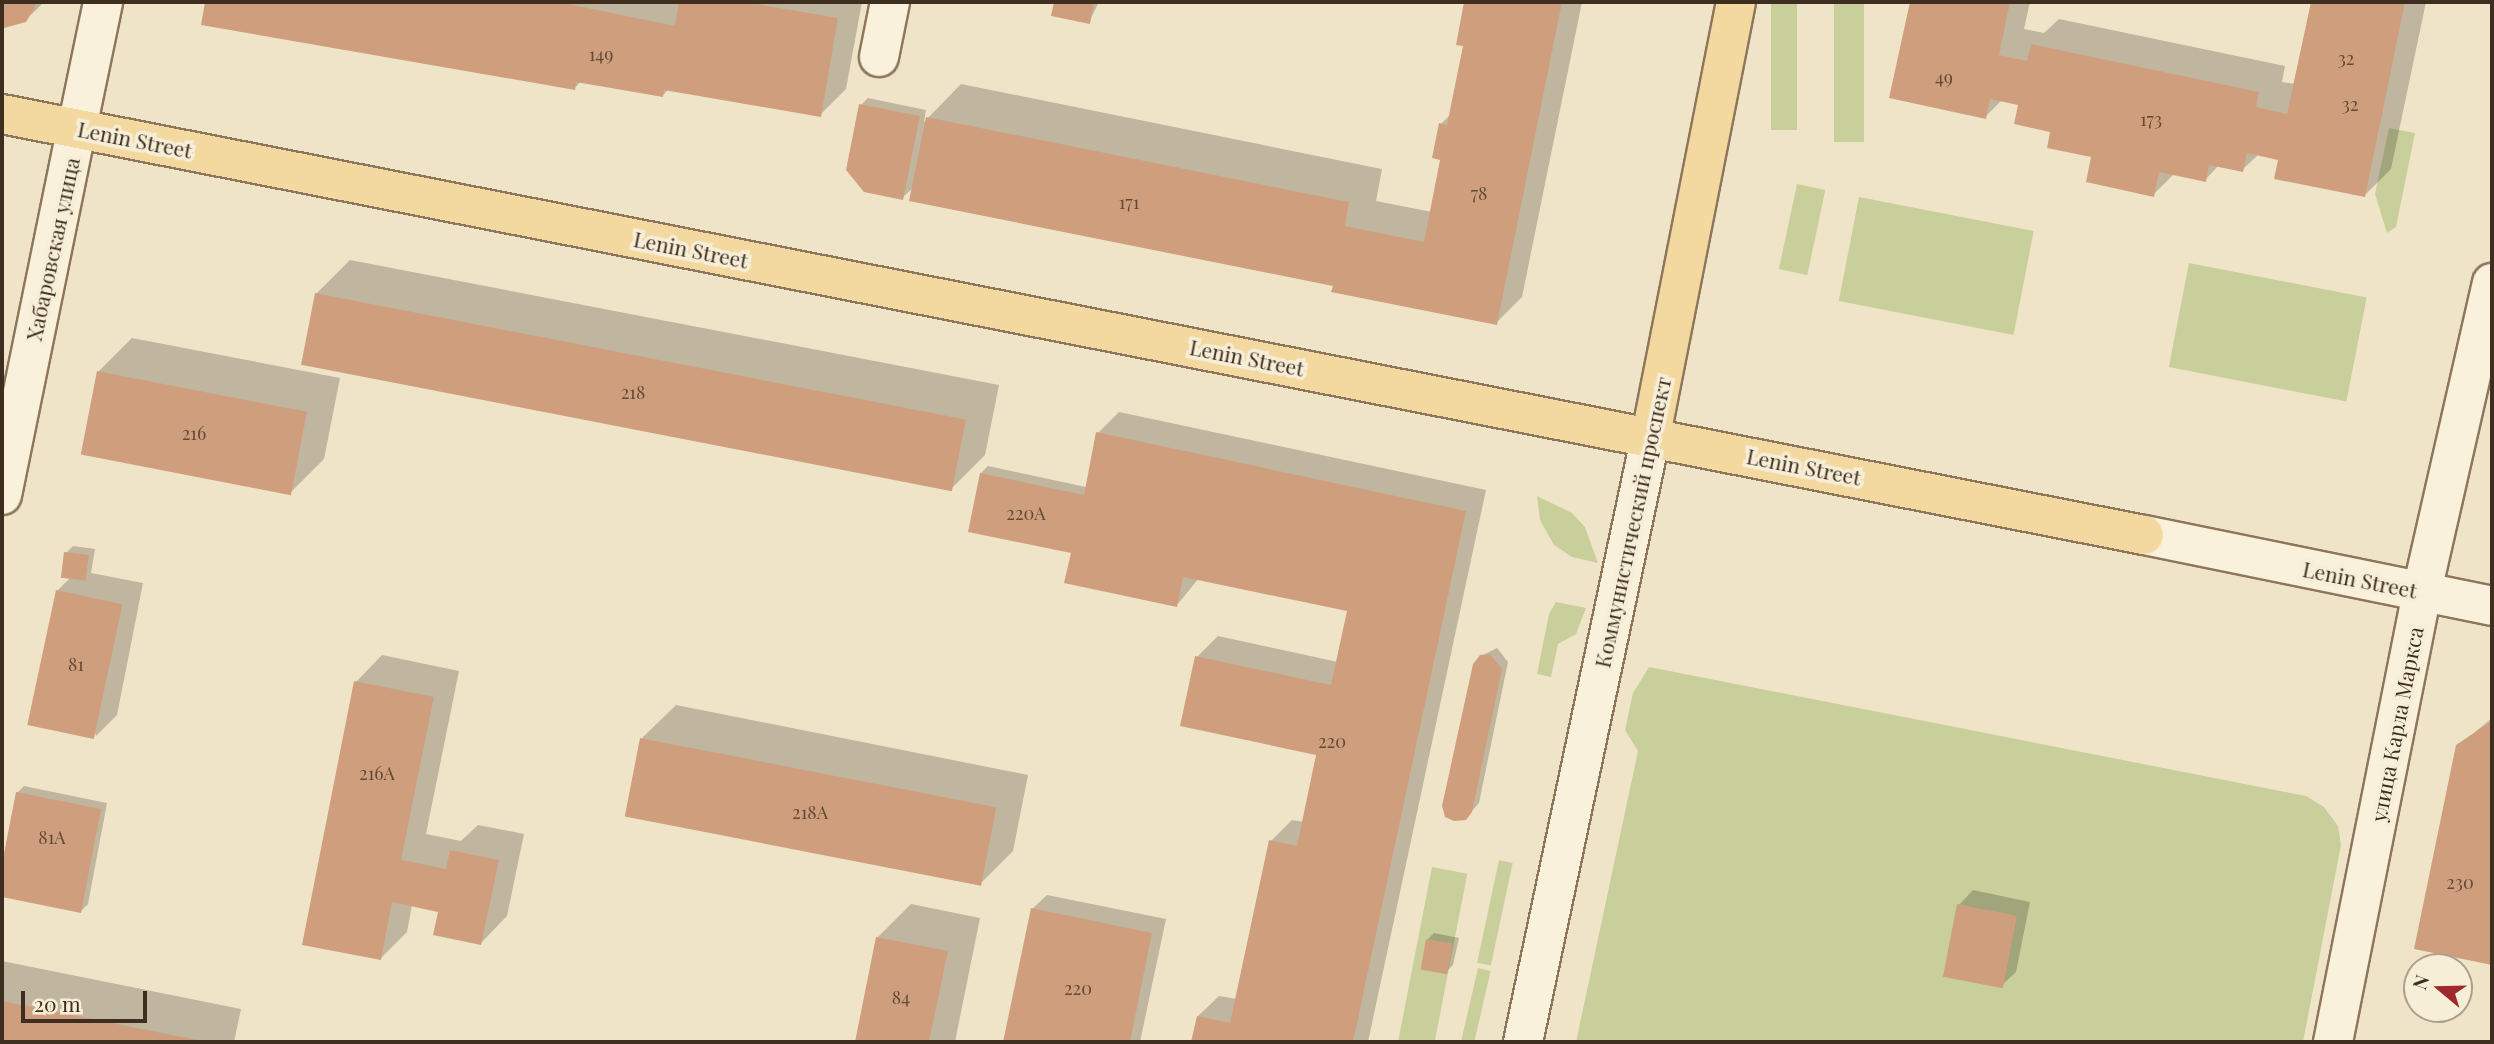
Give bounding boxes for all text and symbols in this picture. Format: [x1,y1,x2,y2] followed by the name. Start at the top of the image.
[589,43,613,65] house number: 149
[2338,47,2354,69] house number: 32
[1935,66,1953,88] house number: 49
[2342,93,2358,115] house number: 32
[2140,108,2162,130] house number: 173
[76,116,194,162] street label: Lenin Street
[20,155,84,343] street label: Хабаровская улица
[1471,182,1487,204] house number: 78
[1119,191,1139,213] house number: 171
[632,226,750,272] street label: Lenin Street
[1188,334,1306,380] street label: Lenin Street
[1589,374,1675,670] street label: Коммунистический проспект
[621,381,645,403] house number: 218
[182,422,206,444] house number: 216
[1745,443,1863,489] street label: Lenin Street
[1006,502,1046,524] house number: 220А
[2301,556,2419,602] street label: Lenin Street
[2365,624,2427,824] street label: улица Карла Маркса
[68,653,84,675] house number: 81
[1318,730,1346,752] house number: 220
[359,762,395,784] house number: 216А
[792,801,828,823] house number: 218А
[38,826,66,848] house number: 81А
[2446,871,2474,893] house number: 230
[2403,953,2473,1023] north arrow
[2406,971,2435,993] text: N
[1064,977,1092,999] house number: 220
[24,978,150,1022] scale bar
[892,986,910,1008] house number: 84
[34,989,81,1017] text: 20 m

